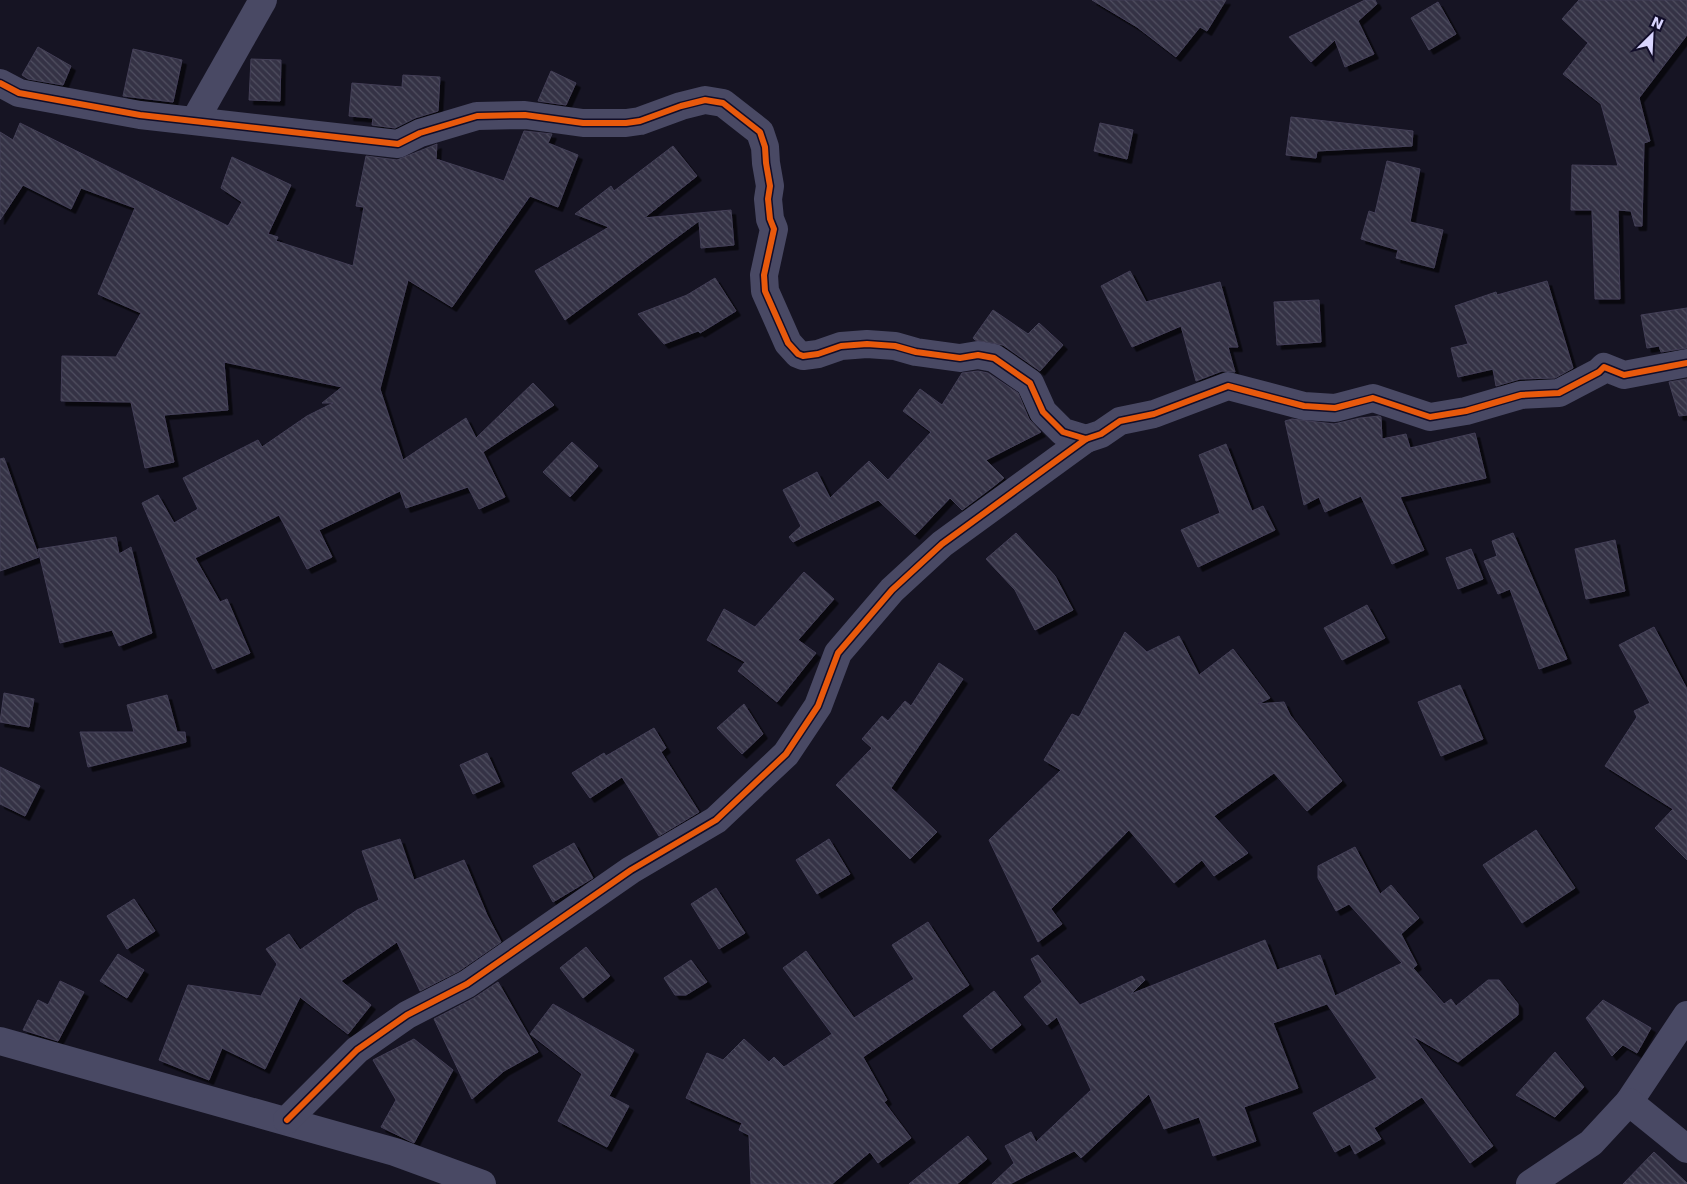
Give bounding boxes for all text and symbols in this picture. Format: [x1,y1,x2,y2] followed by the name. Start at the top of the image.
[1627,10,1677,60] north arrow
[1649,13,1666,33] text: N

